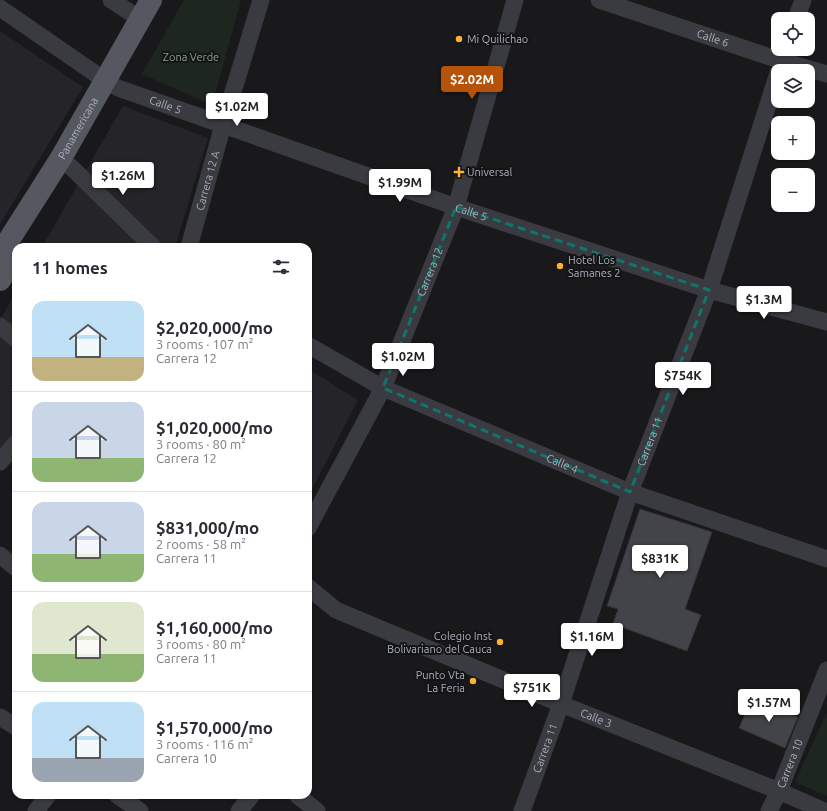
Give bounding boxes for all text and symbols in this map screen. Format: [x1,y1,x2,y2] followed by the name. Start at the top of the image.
[771,12,815,212] map controls
[771,12,815,56] button: locate
[695,27,730,49] street label: Calle 6
[467,33,528,45] place label: Mi Quilichao
[454,34,464,44] marker: Mi Quilichao
[163,51,219,63] park label: Zona Verde
[771,64,815,108] button: layers
[439,66,505,100] pin: $2.02M
[450,72,494,86] text: $2.02M
[204,93,270,127] pin: $1.02M
[148,94,183,116] street label: Calle 5
[56,95,100,161] street label: Panamericana
[215,99,259,113] text: $1.02M
[771,116,815,160] button: +
[194,149,222,212] street label: Carrera 12 A
[90,162,156,196] pin: $1.26M
[467,166,512,178] place label: Universal
[454,167,464,177] marker: Universal
[101,168,145,182] text: $1.26M
[771,168,815,212] button: −
[367,169,433,203] pin: $1.99M
[378,175,422,189] text: $1.99M
[454,201,489,223] street label: Calle 5
[415,246,445,298] street label: Carrera 12
[568,254,620,279] place label: Hotel Los Samanes 2
[270,256,292,278] icon: filters
[32,258,108,277] text: 11 homes
[555,261,565,271] marker: Hotel Los Samanes 2
[736,286,792,320] pin: $1.3M
[746,292,782,306] text: $1.3M
[64,317,112,365] icon: home
[156,318,273,337] text: $2,020,000/mo
[156,337,253,351] text: 3 rooms · 107 m²
[370,343,436,377] pin: $1.02M
[381,349,425,363] text: $1.02M
[156,351,217,365] text: Carrera 12
[655,362,711,396] pin: $754K
[664,368,702,382] text: $754K
[635,415,665,468] street label: Carrera 11
[64,418,112,466] icon: home
[156,418,273,437] text: $1,020,000/mo
[156,437,246,451] text: 3 rooms · 80 m²
[156,451,217,465] text: Carrera 12
[545,452,580,475] street label: Calle 4
[64,518,112,566] icon: home
[156,518,259,537] text: $831,000/mo
[156,537,246,551] text: 2 rooms · 58 m²
[632,545,688,579] pin: $831K
[156,551,217,565] text: Carrera 11
[641,551,679,565] text: $831K
[64,618,112,666] icon: home
[156,618,273,637] text: $1,160,000/mo
[559,623,625,657] pin: $1.16M
[570,629,614,643] text: $1.16M
[387,630,493,655] place label: Colegio Inst Bolivariano del Cauca
[156,637,246,651] text: 3 rooms · 80 m²
[495,637,505,647] marker: Colegio Inst Bolivariano del Cauca
[156,651,217,665] text: Carrera 11
[416,669,465,694] place label: Punto Vta La Feria
[504,674,560,708] pin: $751K
[468,676,478,686] marker: Punto Vta La Feria
[513,680,551,694] text: $751K
[736,689,802,723] pin: $1.57M
[747,695,791,709] text: $1.57M
[579,706,614,730] street label: Calle 3
[64,718,112,766] icon: home
[156,718,273,737] text: $1,570,000/mo
[530,722,559,774] street label: Carrera 11
[156,737,253,751] text: 3 rooms · 116 m²
[775,737,805,790] street label: Carrera 10
[156,751,217,765] text: Carrera 10

